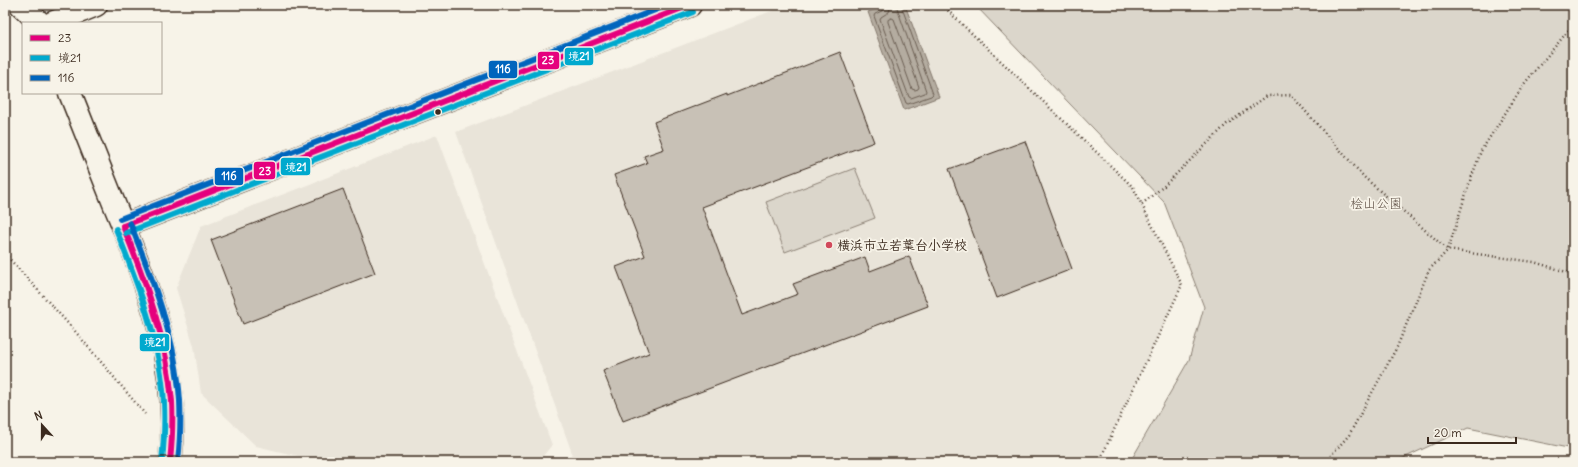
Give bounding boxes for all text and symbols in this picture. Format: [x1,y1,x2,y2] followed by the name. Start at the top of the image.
[22,22,162,94] legend
[58,30,72,45] text: 23
[564,47,594,66] line badge: 境21
[568,49,590,63] text: 境21
[58,50,81,65] text: 境21
[537,51,560,70] line badge: 23
[542,53,554,67] text: 23
[488,60,518,79] line badge: 116
[495,62,511,76] text: 116
[58,70,75,85] text: 116
[433,107,443,117] unlabelled marker
[280,157,311,176] line badge: 境21
[285,160,307,174] text: 境21
[253,161,276,180] line badge: 23
[259,164,271,178] text: 23
[214,167,244,186] line badge: 116
[221,169,237,183] text: 116
[1350,195,1402,212] park label: 桧山公園
[837,237,967,254] place label: 横浜市立若葉台小学校
[824,240,834,250] marker: 横浜市立若葉台小学校
[139,333,170,352] line badge: 境21
[144,335,166,349] text: 境21
[22,405,62,445] north arrow
[32,408,44,424] text: N
[1428,419,1516,445] scale bar
[1434,425,1462,440] text: 20 m

